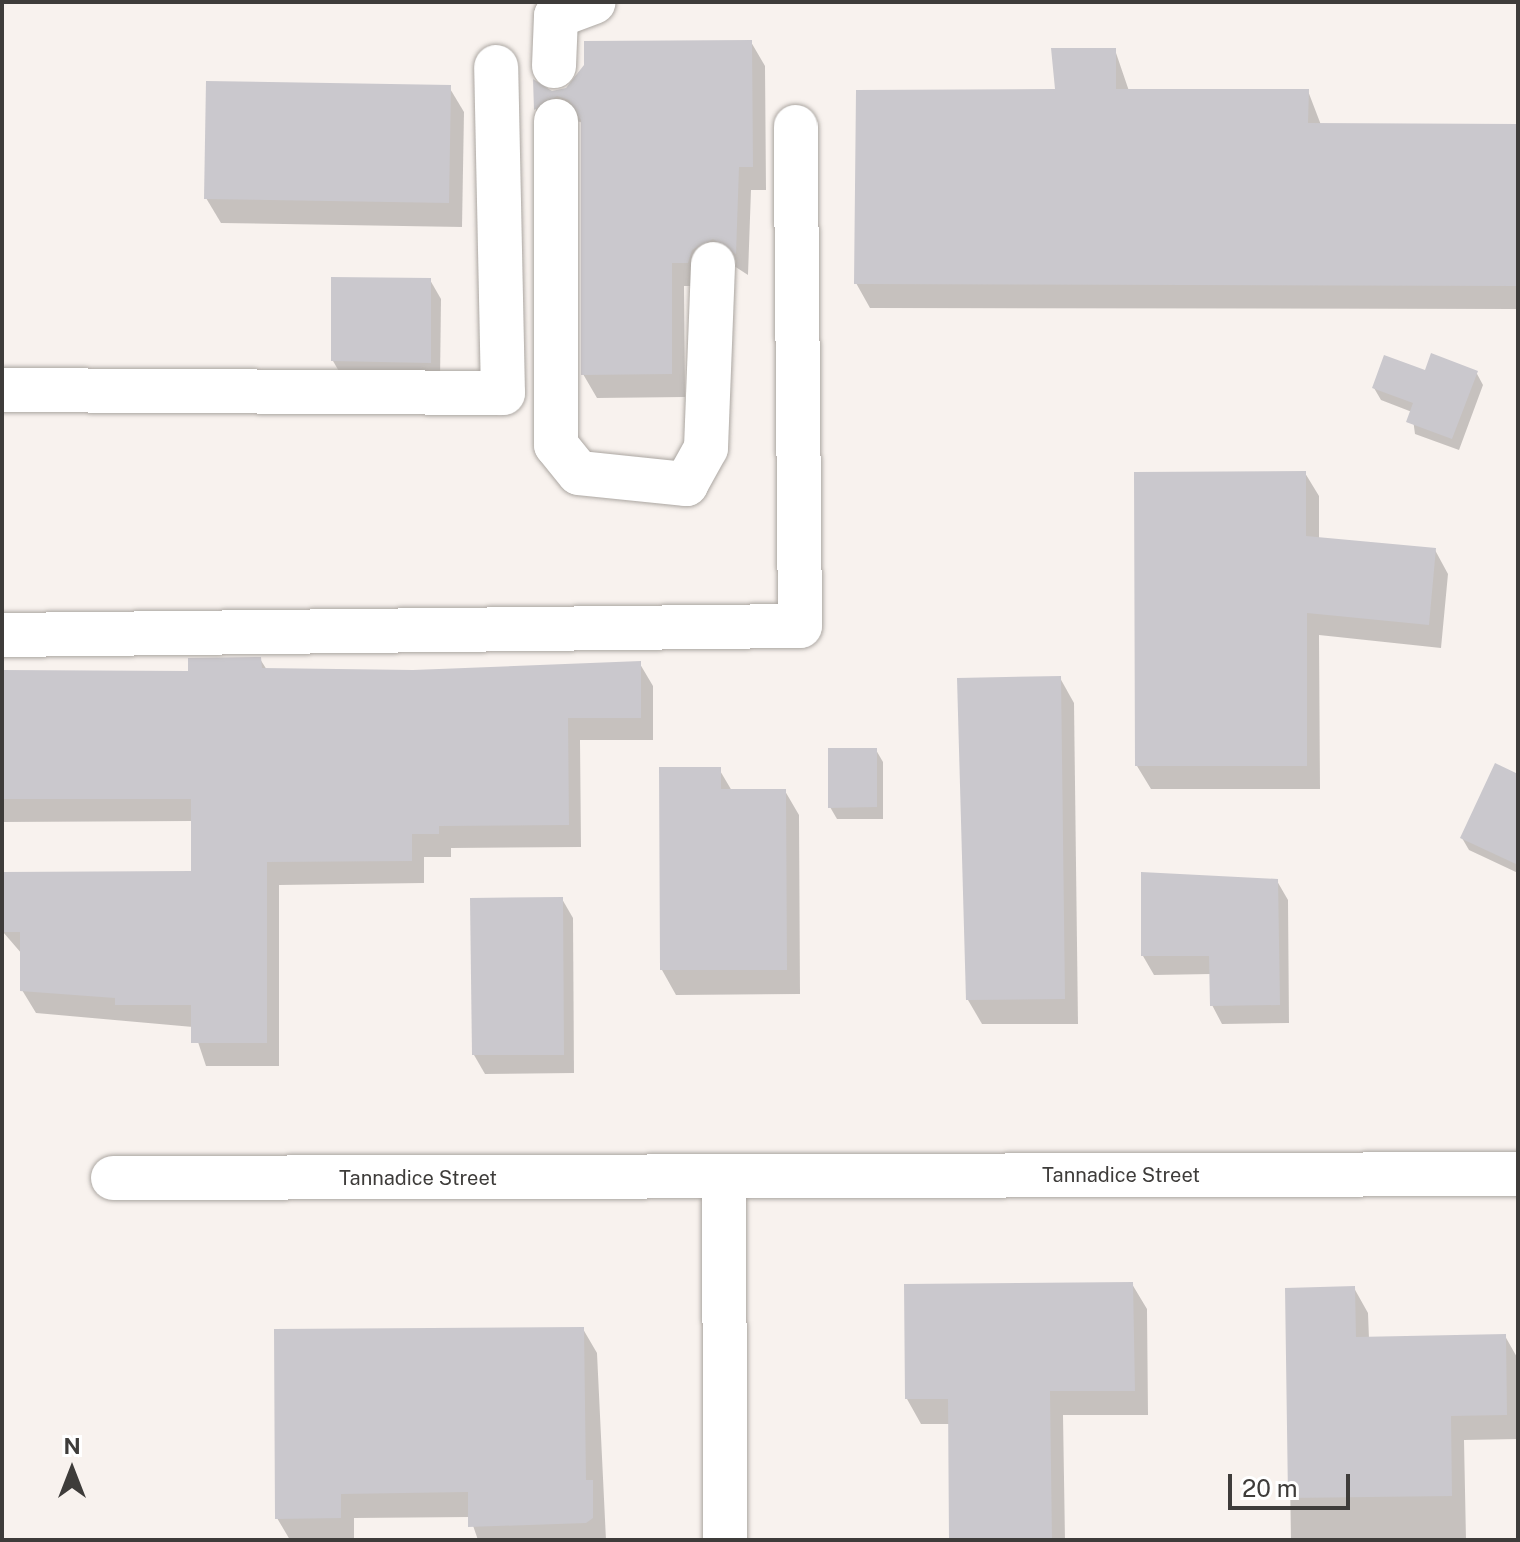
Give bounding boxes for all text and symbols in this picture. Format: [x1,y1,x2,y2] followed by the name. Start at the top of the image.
[1042,1163,1200,1187] street label: Tannadice Street
[339,1166,497,1190] street label: Tannadice Street
[32,1430,112,1510] north arrow
[63,1433,81,1459] text: N
[1232,1458,1354,1508] scale bar
[1242,1474,1298,1502] text: 20 m

